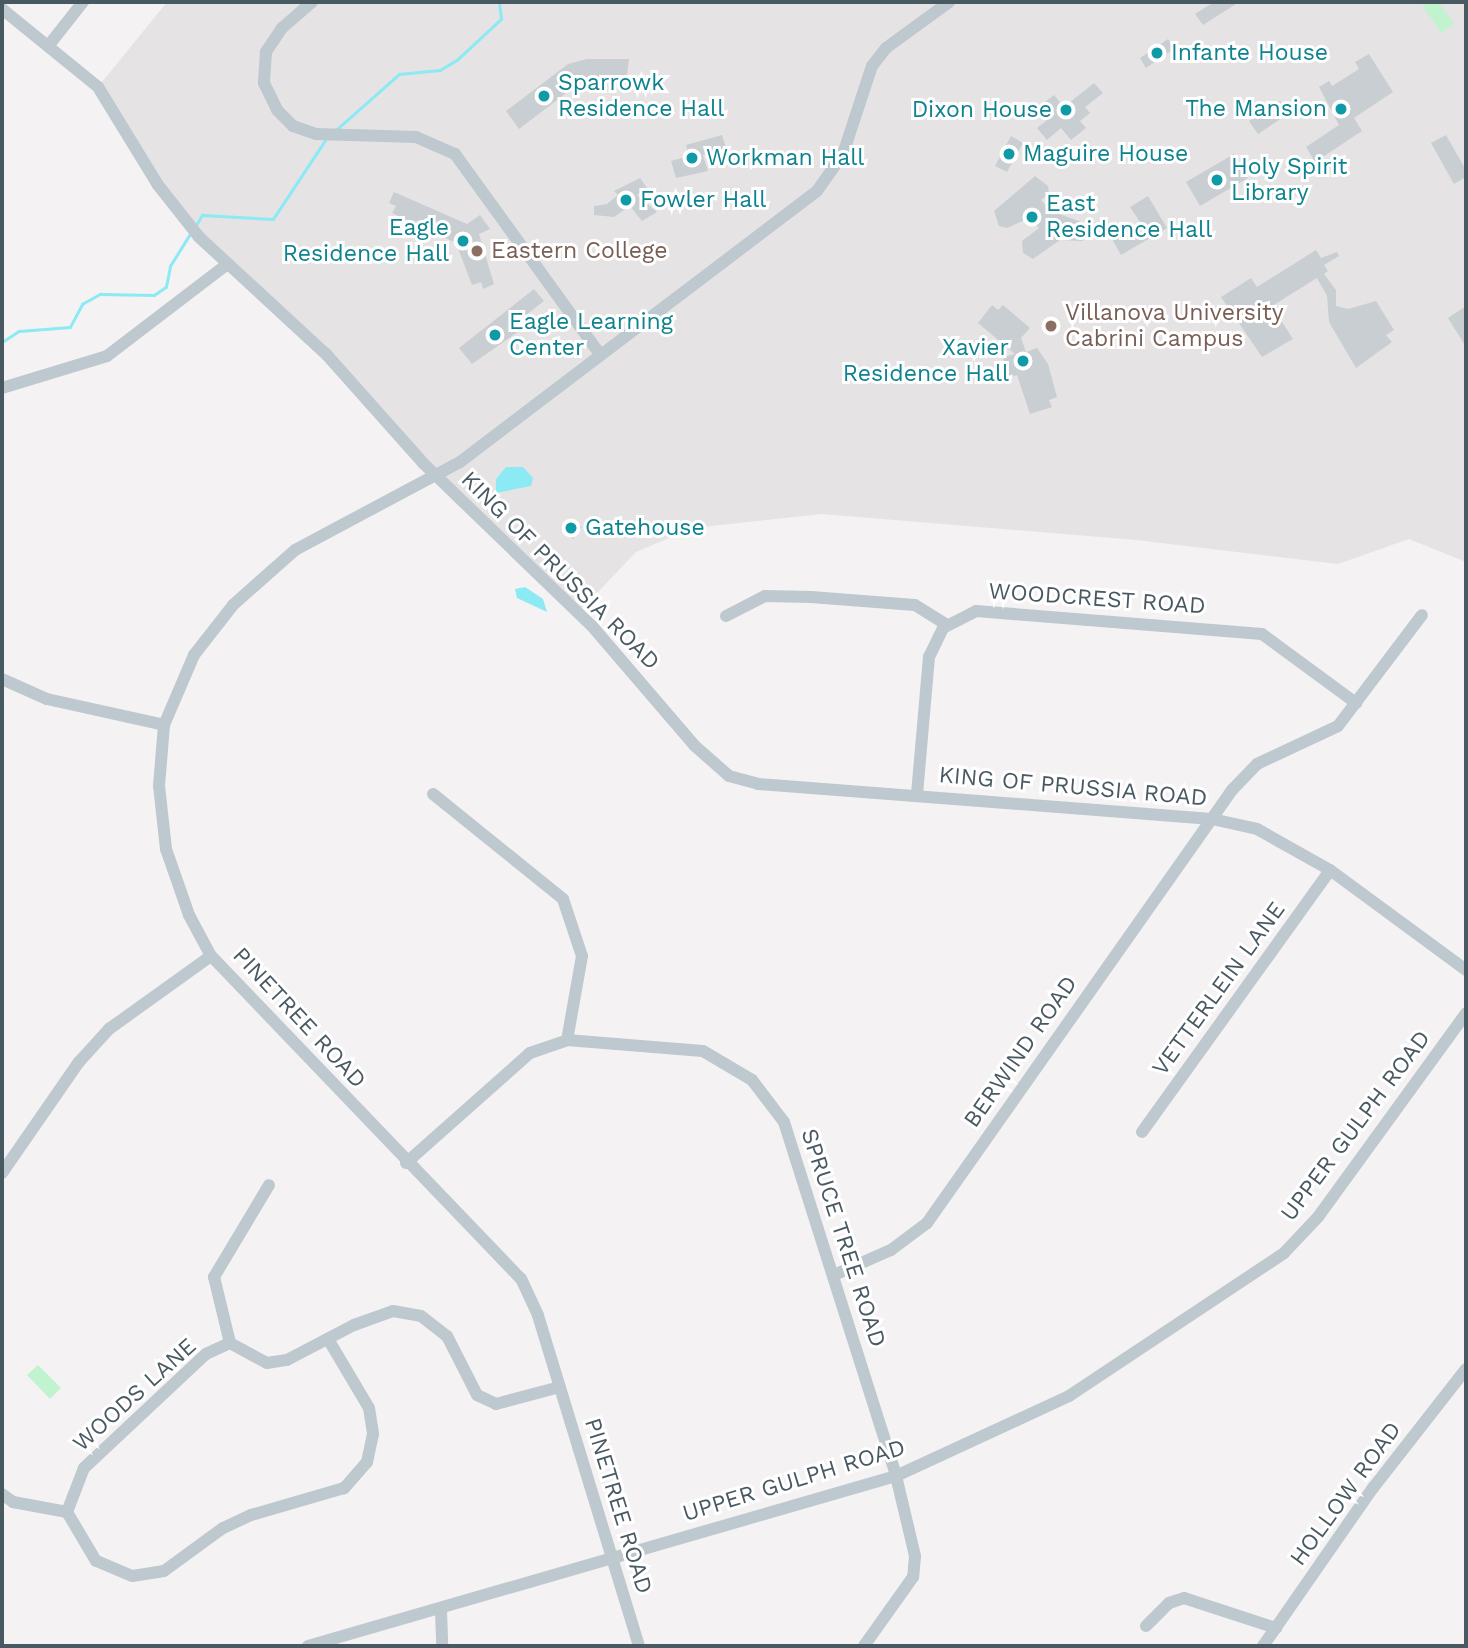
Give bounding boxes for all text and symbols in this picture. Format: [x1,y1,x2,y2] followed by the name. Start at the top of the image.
[1171,39,1328,67] place label: Infante House
[1149,45,1165,61] marker: Infante House
[558,69,724,123] place label: Sparrowk Residence Hall
[536,88,552,104] marker: Sparrowk Residence Hall
[1185,95,1327,123] place label: The Mansion
[912,96,1052,124] place label: Dixon House
[1333,101,1349,117] marker: The Mansion
[1058,102,1074,118] marker: Dixon House
[1023,140,1188,168] place label: Maguire House
[706,144,864,172] place label: Workman Hall
[1001,146,1017,162] marker: Maguire House
[684,150,700,166] marker: Workman Hall
[1231,153,1348,207] place label: Holy Spirit Library
[1209,172,1225,188] marker: Holy Spirit Library
[640,186,767,214] place label: Fowler Hall
[1046,190,1212,244] place label: East Residence Hall
[618,192,634,208] marker: Fowler Hall
[1024,209,1040,225] marker: East Residence Hall
[283,214,449,268] place label: Eagle Residence Hall
[455,233,471,249] marker: Eagle Residence Hall
[491,237,668,265] place label: Eastern College
[469,243,485,259] marker: Eastern College
[1065,299,1284,353] place label: Villanova University Cabrini Campus
[509,308,673,362] place label: Eagle Learning Center
[1043,318,1059,334] marker: Villanova University Cabrini Campus
[487,327,503,343] marker: Eagle Learning Center
[843,334,1009,388] place label: Xavier Residence Hall
[1015,353,1031,369] marker: Xavier Residence Hall
[454,465,666,677] street label: KING OF PRUSSIA ROAD
[585,514,705,542] place label: Gatehouse
[563,520,579,536] marker: Gatehouse
[987,578,1207,620] street label: WOODCREST ROAD
[937,761,1209,813] street label: KING OF PRUSSIA ROAD
[1147,897,1291,1081] street label: VETTERLEIN LANE
[227,942,371,1094] street label: PINETREE ROAD
[958,971,1084,1133] street label: BERWIND ROAD
[1275,1025,1437,1227] street label: UPPER GULPH ROAD
[795,1125,891,1351] street label: SPRUCE TREE ROAD
[68,1333,202,1457] street label: WOODS LANE
[578,1415,658,1597] street label: PINETREE ROAD
[1284,1416,1408,1572] street label: HOLLOW ROAD
[679,1434,909,1528] street label: UPPER GULPH ROAD

